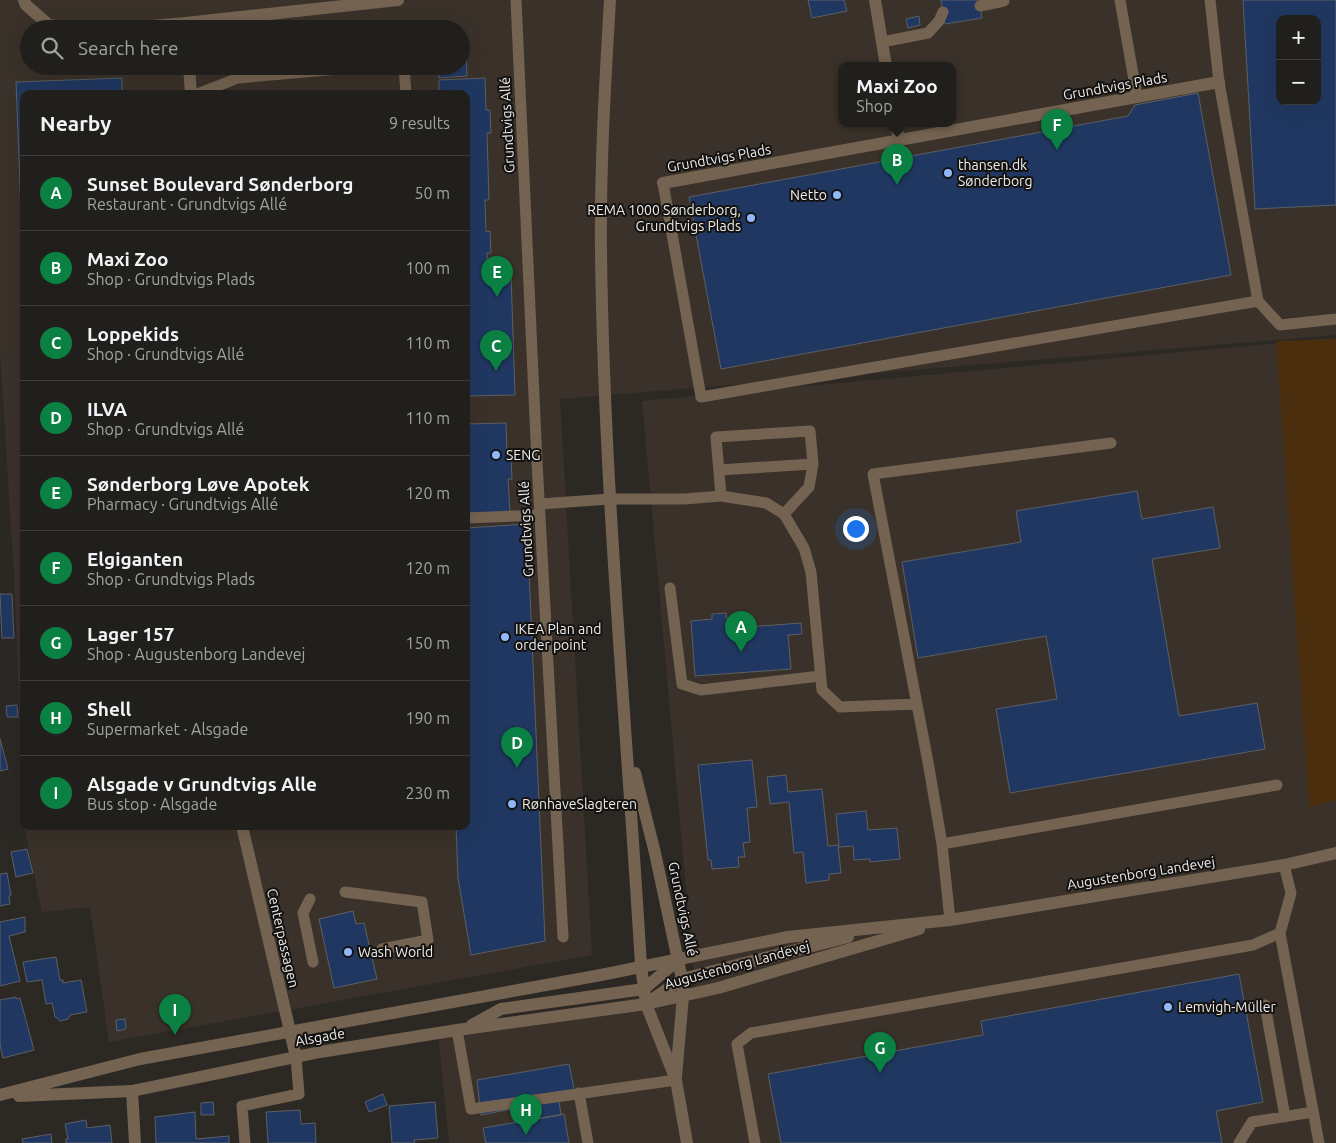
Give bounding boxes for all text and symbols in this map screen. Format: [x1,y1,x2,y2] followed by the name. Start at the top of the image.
[1276,15,1321,105] map controls
[1276,15,1321,60] button: +
[20,20,470,75] search box
[38,34,66,62] icon: search
[78,37,178,59] text: Search here
[1276,60,1321,105] button: −
[838,62,956,127] popup
[1062,69,1168,103] street label: Grundtvigs Plads
[856,75,938,97] text: Maxi Zoo
[496,77,518,173] street label: Grundtvigs Allé
[856,97,893,115] text: Shop
[1041,109,1073,150] pin: F
[40,111,111,135] text: Nearby
[389,114,450,132] text: 9 results
[666,141,772,175] street label: Grundtvigs Plads
[881,144,913,185] pin: B
[958,157,1032,189] place label: thansen.dk Sønderborg
[942,167,954,179] marker: thansen.dk Sønderborg
[87,173,354,195] text: Sunset Boulevard Sønderborg
[50,184,62,202] text: A
[414,184,450,202] text: 50 m
[790,187,827,203] place label: Netto
[831,189,843,201] marker: Netto
[87,195,287,213] text: Restaurant · Grundtvigs Allé
[587,202,741,234] place label: REMA 1000 Sønderborg, Grundtvigs Plads
[745,212,757,224] marker: REMA 1000 Sønderborg, Grundtvigs Plads
[87,248,168,270] text: Maxi Zoo
[481,256,513,297] pin: E
[51,259,61,277] text: B
[405,259,450,277] text: 100 m
[87,270,255,288] text: Shop · Grundtvigs Plads
[87,323,179,345] text: Loppekids
[480,330,512,371] pin: C
[51,334,61,352] text: C
[405,334,450,352] text: 110 m
[87,345,244,363] text: Shop · Grundtvigs Allé
[87,398,127,420] text: ILVA
[50,409,62,427] text: D
[405,409,450,427] text: 110 m
[87,420,244,438] text: Shop · Grundtvigs Allé
[506,447,540,463] place label: SENG
[490,449,502,461] marker: SENG
[87,473,309,495] text: Sønderborg Løve Apotek
[515,481,537,577] street label: Grundtvigs Allé
[51,484,61,502] text: E
[405,484,450,502] text: 120 m
[87,495,278,513] text: Pharmacy · Grundtvigs Allé
[843,516,869,542] your location
[87,548,183,570] text: Elgiganten
[52,559,61,577] text: F
[405,559,450,577] text: 120 m
[87,570,255,588] text: Shop · Grundtvigs Plads
[725,611,757,652] pin: A
[515,621,601,653] place label: IKEA Plan and order point
[87,623,175,645] text: Lager 157
[499,631,511,643] marker: IKEA Plan and order point
[50,634,62,652] text: G
[405,634,450,652] text: 150 m
[87,645,305,663] text: Shop · Augustenborg Landevej
[87,698,131,720] text: Shell
[50,709,62,727] text: H
[405,709,450,727] text: 190 m
[87,720,248,738] text: Supermarket · Alsgade
[501,727,533,768] pin: D
[87,773,317,795] text: Alsgade v Grundtvigs Alle
[54,784,58,802] text: I
[405,784,450,802] text: 230 m
[87,795,217,813] text: Bus stop · Alsgade
[522,796,637,812] place label: RønhaveSlagteren
[506,798,518,810] marker: RønhaveSlagteren
[1066,853,1216,893] street label: Augustenborg Landevej
[665,860,701,958] street label: Grundtvigs Allé
[264,887,302,989] street label: Centerpassagen
[663,938,811,992] street label: Augustenborg Landevej
[358,944,433,960] place label: Wash World
[342,946,354,958] marker: Wash World
[159,994,191,1035] pin: I
[1178,999,1276,1015] place label: Lemvigh-Müller
[1162,1001,1174,1013] marker: Lemvigh-Müller
[294,1025,346,1049] street label: Alsgade
[864,1032,896,1073] pin: G
[510,1094,542,1135] pin: H

